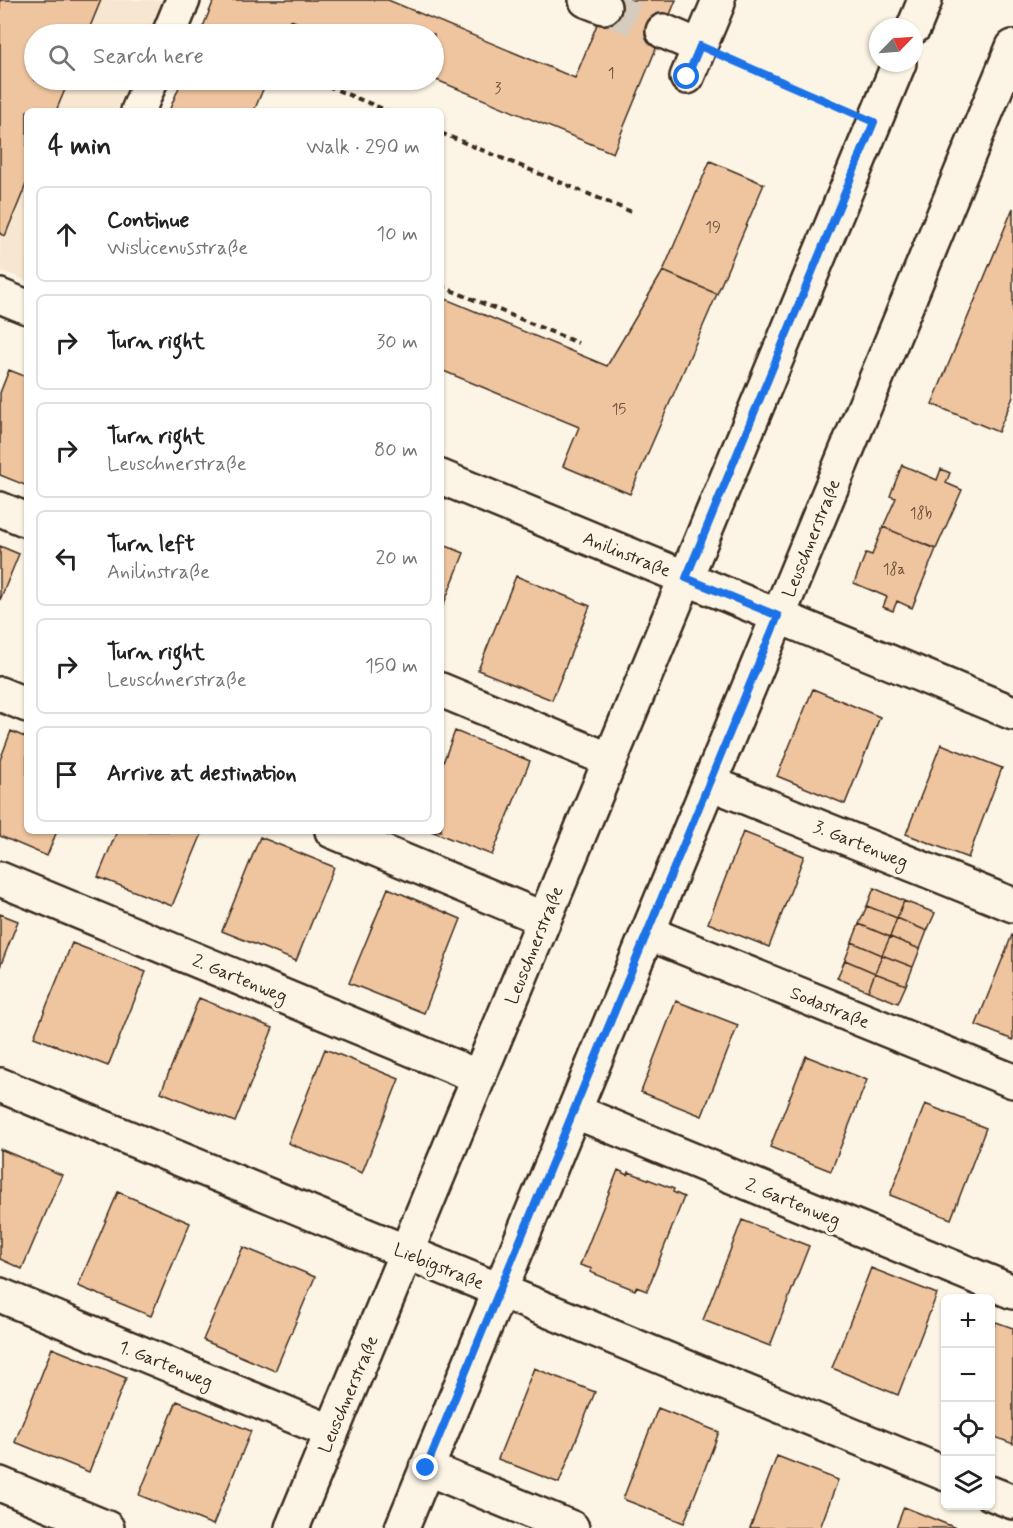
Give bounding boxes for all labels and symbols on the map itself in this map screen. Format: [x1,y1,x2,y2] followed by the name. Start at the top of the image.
[869,18,923,72] north arrow
[673,63,699,89] route start
[608,64,614,84] house number: 1
[495,79,502,99] house number: 3
[705,218,721,238] house number: 19
[612,400,626,420] house number: 15
[777,476,847,601] street label: Leuschnerstraße
[910,504,932,524] house number: 18b
[579,526,674,583] street label: Anilinstraße
[883,560,906,580] house number: 18a
[809,815,911,876] street label: 3. Gartenweg
[500,883,570,1008] street label: Leuschnerstraße
[188,949,291,1010] street label: 2. Gartenweg
[786,981,873,1035] street label: Sodastraße
[741,1173,844,1234] street label: 2. Gartenweg
[390,1238,487,1297] street label: Liebigstraße
[313,1332,385,1457] street label: Leuschnerstraße
[115,1335,216,1396] street label: 1. Gartenweg
[412,1454,438,1480] route end

